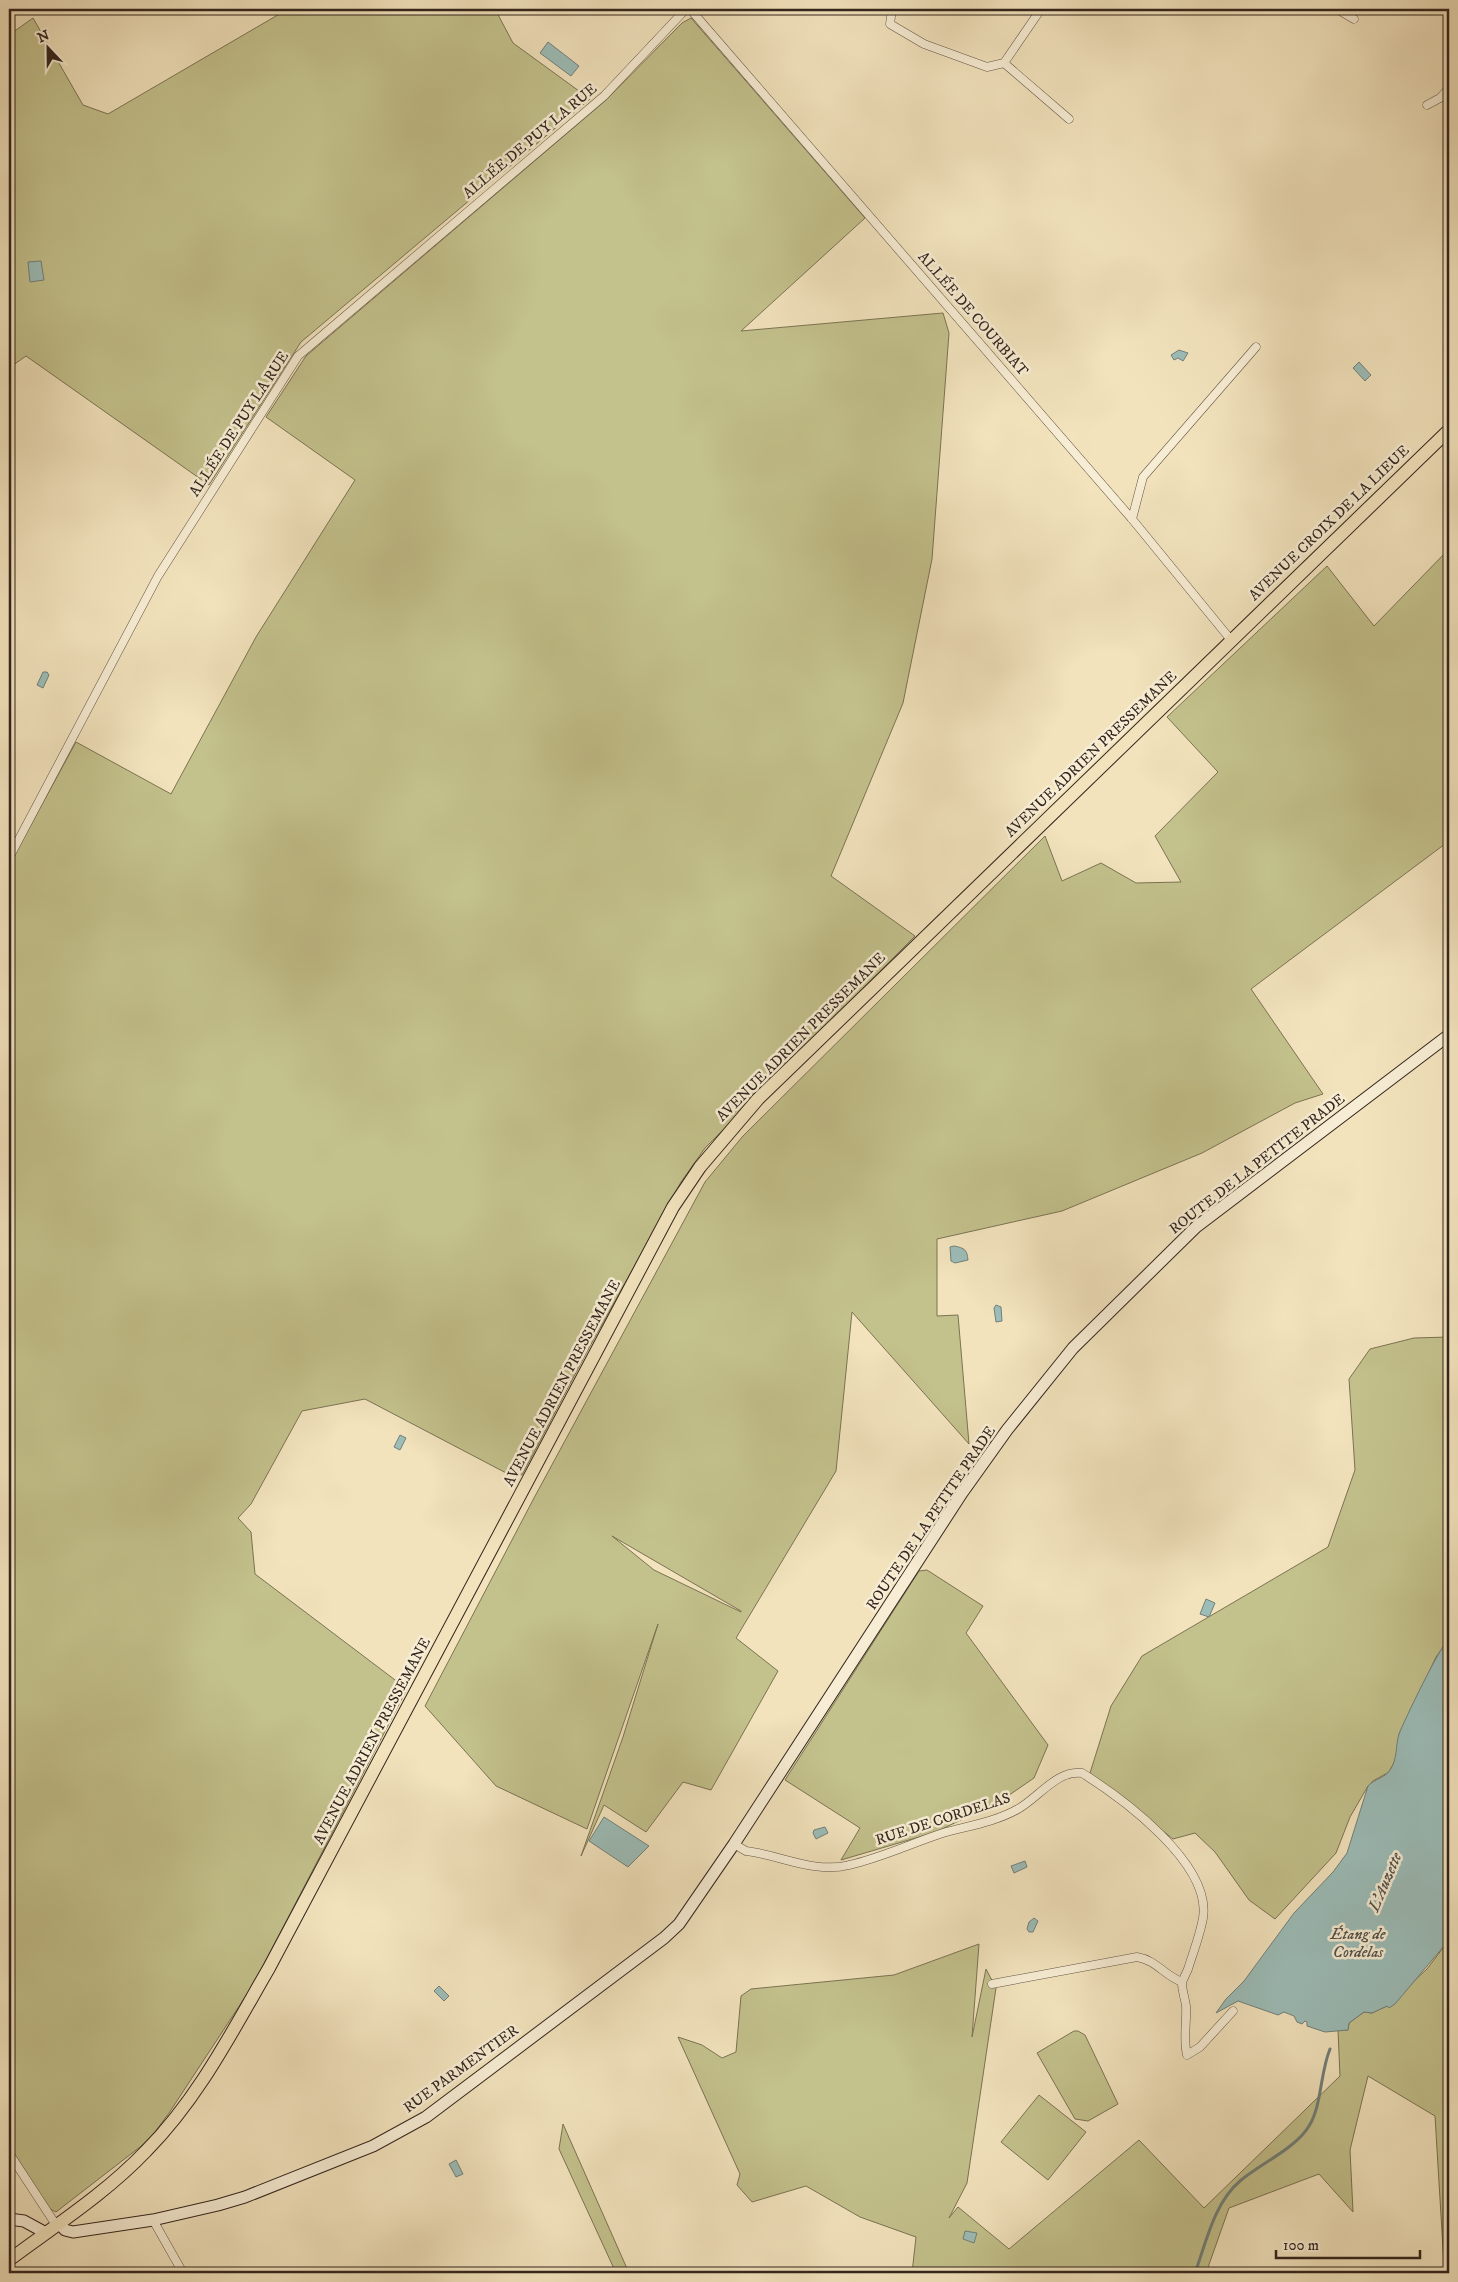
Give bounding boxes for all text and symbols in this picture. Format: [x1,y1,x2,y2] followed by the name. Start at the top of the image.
[22,22,72,72] north arrow
[35,26,53,47] text: N
[459,79,601,203] street label: ALLÉE DE PUY LA RUE
[914,248,1033,381] street label: ALLÉE DE COURBIAT
[185,347,293,500] street label: ALLÉE DE PUY LA RUE
[1245,441,1414,605] street label: AVENUE CROIX DE LA LIEUE
[1001,666,1181,841] street label: AVENUE ADRIEN PRESSEMANE
[712,948,890,1126] street label: AVENUE ADRIEN PRESSEMANE
[1165,1089,1349,1239] street label: ROUTE DE LA PETITE PRADE
[499,1276,625,1490] street label: AVENUE ADRIEN PRESSEMANE
[862,1422,1000,1614] street label: ROUTE DE LA PETITE PRADE
[309,1634,435,1848] street label: AVENUE ADRIEN PRESSEMANE
[873,1788,1013,1850] street label: RUE DE CORDELAS
[1363,1849,1407,1915] water label: L'Auzette
[1329,1924,1386,1962] water label: Étang de Cordelas
[400,2021,522,2117] street label: RUE PARMENTIER
[1276,2227,1419,2259] scale bar
[1283,2236,1319,2255] text: 100 m

